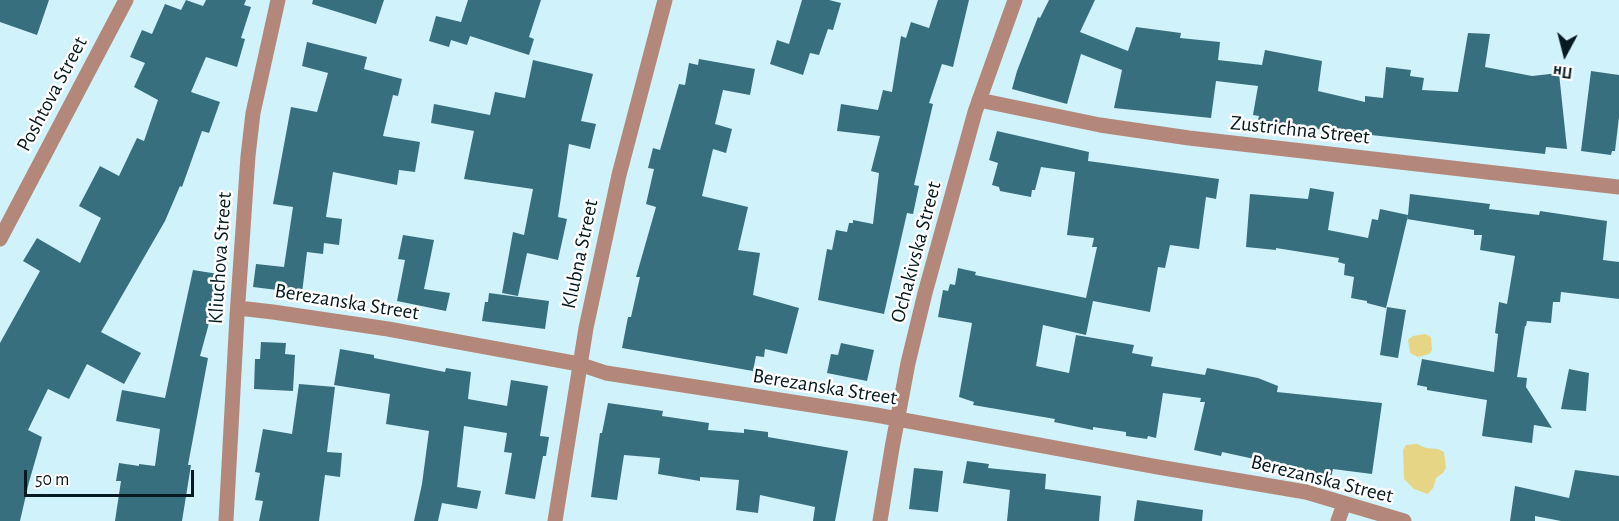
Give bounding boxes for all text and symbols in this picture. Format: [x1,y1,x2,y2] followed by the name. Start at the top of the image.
[1535,24,1595,84] north arrow
[11,32,93,156] street label: Poshtova Street
[1552,63,1573,81] text: Пн
[1229,110,1371,150] street label: Zustrichna Street
[885,179,947,325] street label: Ochakivska Street
[203,191,237,325] street label: Kliuchova Street
[556,197,604,311] street label: Klubna Street
[273,278,421,326] street label: Berezanska Street
[751,363,899,411] street label: Berezanska Street
[1248,449,1396,509] street label: Berezanska Street
[27,458,196,496] scale bar
[35,471,69,489] text: 50 m

